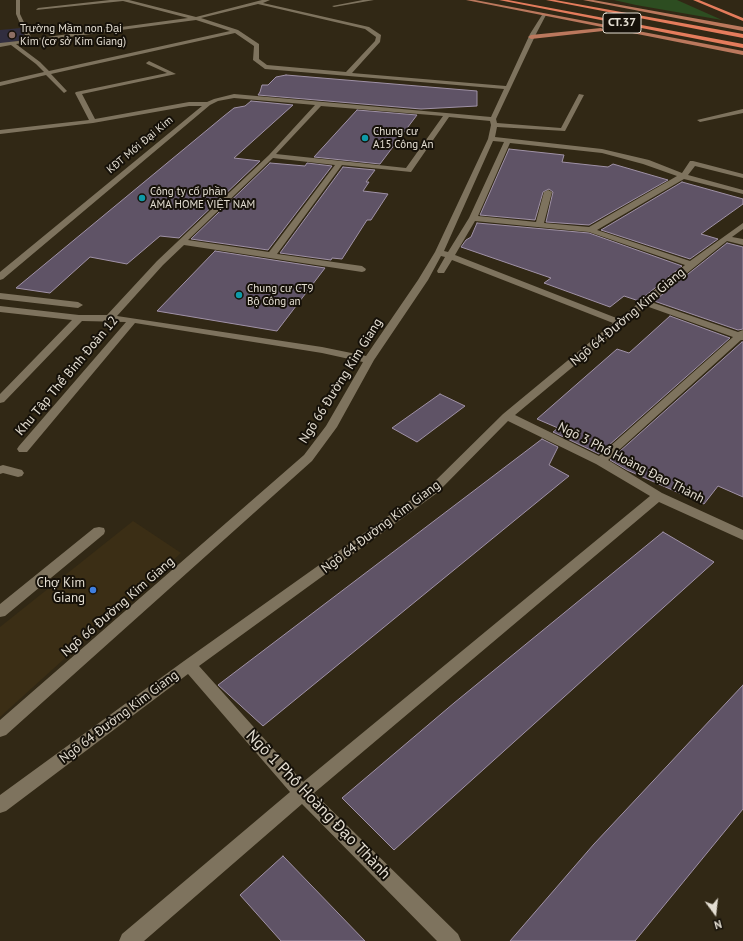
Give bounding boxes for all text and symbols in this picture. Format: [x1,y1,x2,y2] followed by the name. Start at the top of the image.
[603,13,641,33] road number: CT.37
[20,22,126,48] place label: Trường Mầm non Đại Kim (cơ sở Kim Giang)
[7,30,17,40] marker: Trường Mầm non Đại Kim (cơ sở Kim Giang)
[104,114,176,176] street label: KĐT Mới Đại Kim
[373,125,433,151] place label: Chung cư A15 Công An
[360,133,370,143] marker: Chung cư A15 Công An
[150,185,255,211] place label: Công ty cổ phần AMA HOME VIỆT NAM
[137,193,147,203] marker: Công ty cổ phần AMA HOME VIỆT NAM
[568,265,688,369] street label: Ngõ 64 Đường Kim Giang
[247,282,313,308] place label: Chung cư CT9 Bộ Công an
[234,290,244,300] marker: Chung cư CT9 Bộ Công an
[12,313,122,439] street label: Khu Tập Thể Binh Đoàn 12
[296,316,386,446] street label: Ngõ 66 Đường Kim Giang
[555,419,707,507] street label: Ngõ 3 Phố Hoàng Đạo Thành
[319,477,443,577] street label: Ngõ 64 Đường Kim Giang
[58,554,178,660] street label: Ngõ 66 Đường Kim Giang
[37,575,85,606] place label: Chợ Kim Giang
[88,585,98,595] marker: Chợ Kim Giang
[57,667,181,767] street label: Ngõ 64 Đường Kim Giang
[242,726,394,884] street label: Ngõ 1 Phố Hoàng Đạo Thành
[695,893,735,933] north arrow
[713,917,723,932] text: N

